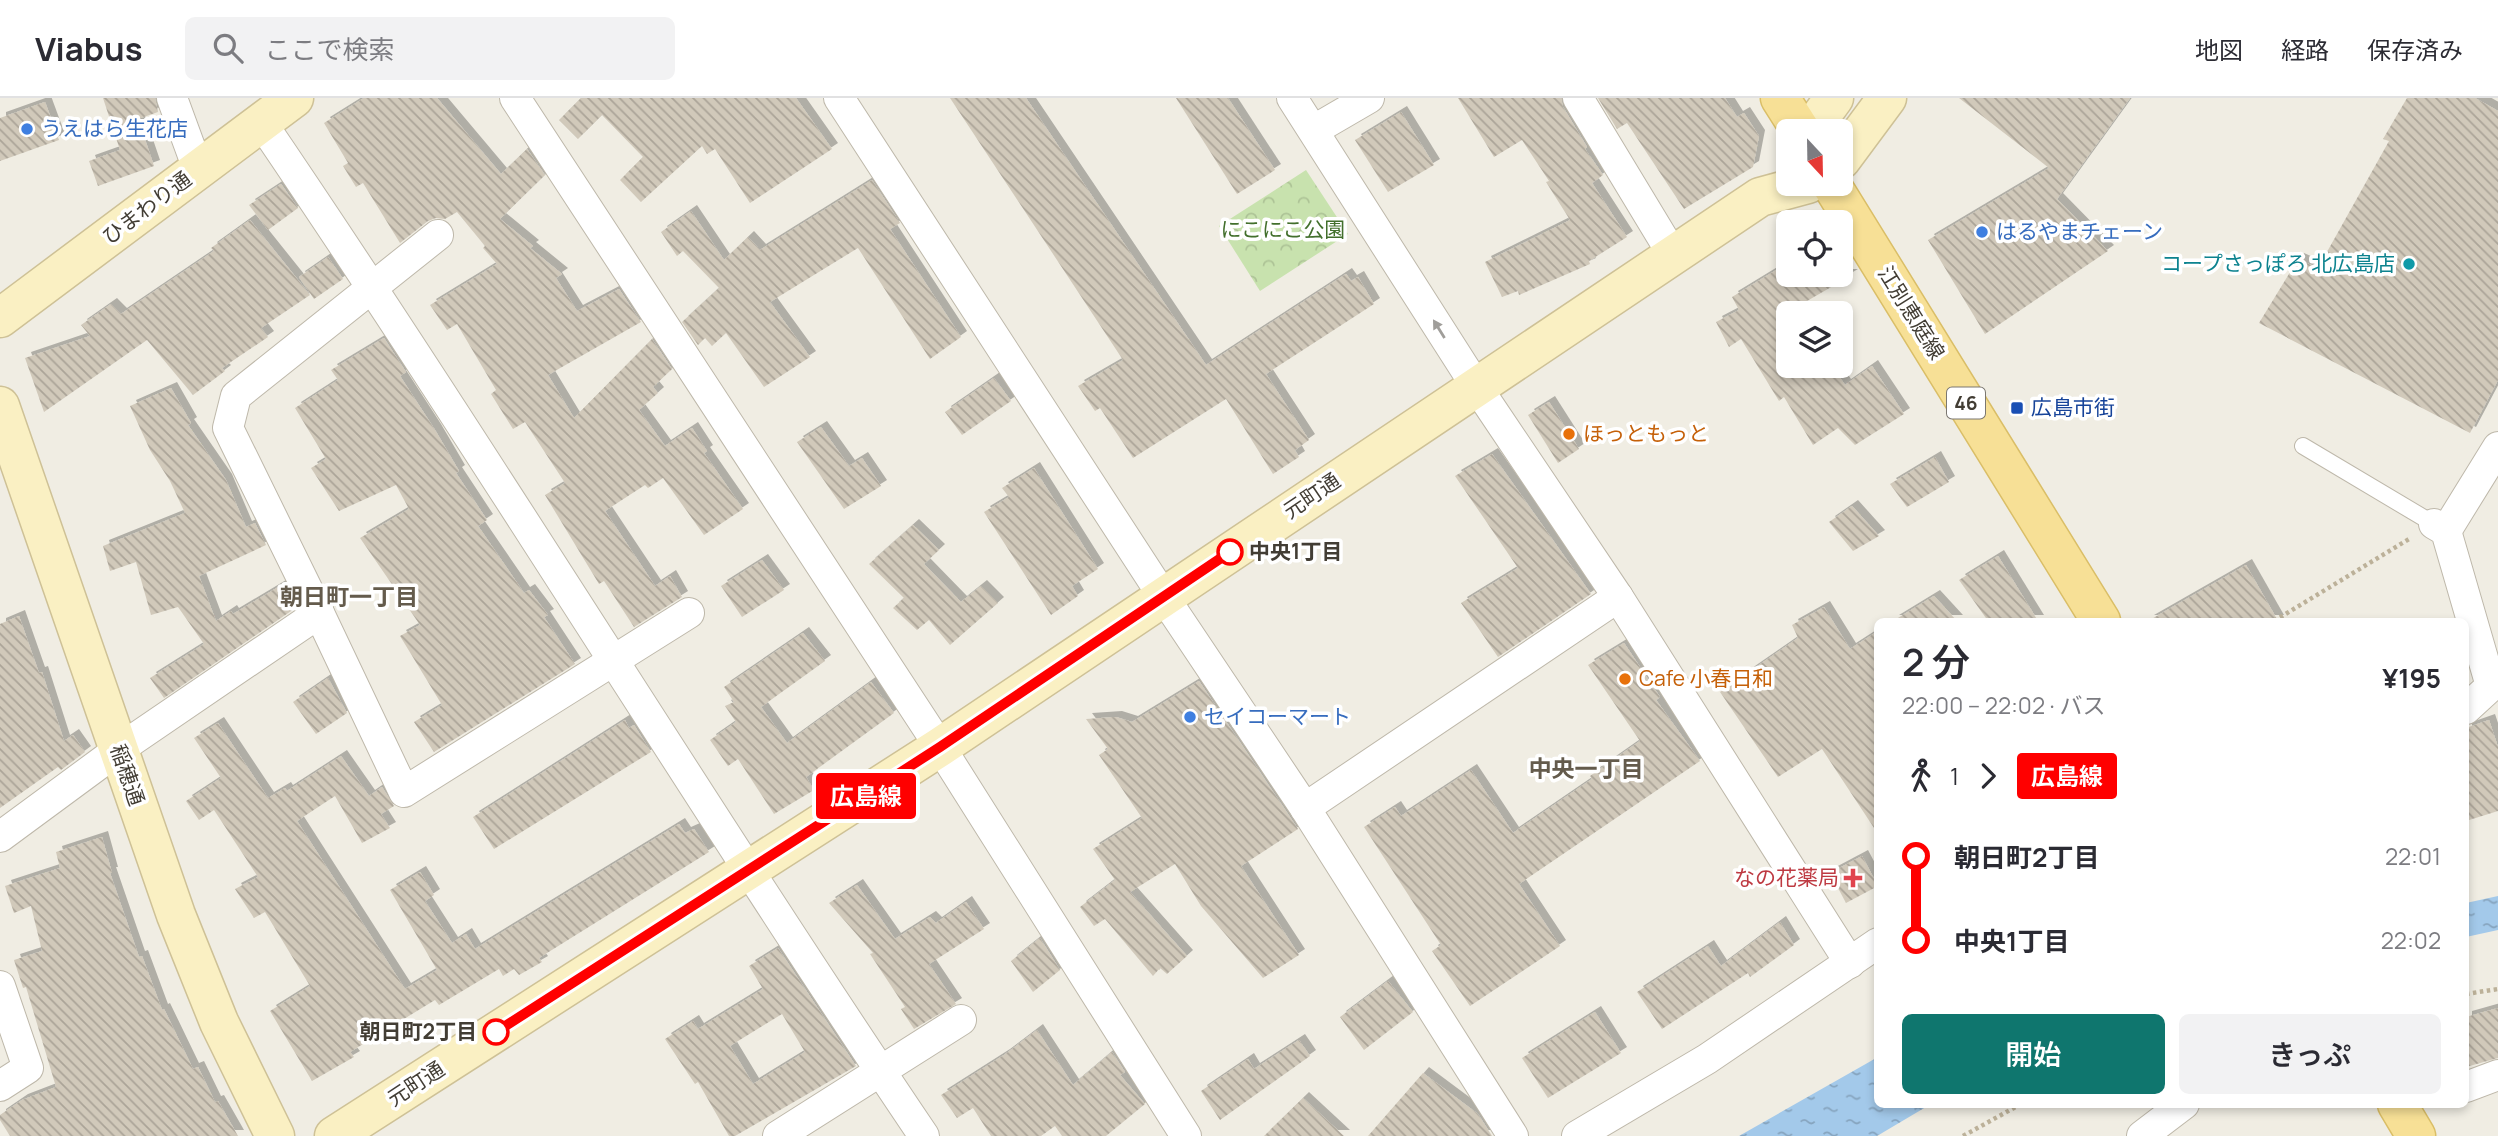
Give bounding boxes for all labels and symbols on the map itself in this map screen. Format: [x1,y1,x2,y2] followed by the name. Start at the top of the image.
[41,114,188,142] place label: うえはら生花店
[1776,119,1853,196] north arrow
[19,121,35,137] marker: うえはら生花店
[96,164,197,250] street label: ひまわり通
[1220,215,1346,243] park label: にこにこ公園
[1996,217,2163,245] place label: はるやまチェーン
[1974,224,1990,240] marker: はるやまチェーン
[2161,249,2395,277] place label: コープさっぽろ 北広島店
[2401,256,2417,272] marker: コープさっぽろ 北広島店
[1872,261,1952,364] street label: 江別恵庭線
[1433,319,1446,338] one-way arrow
[1947,388,1985,418] road number: 46
[2031,393,2115,421] place label: 広島市街
[2009,400,2025,416] marker: 広島市街
[1583,419,1709,447] place label: ほっともっと
[1561,426,1577,442] marker: ほっともっと
[1277,466,1345,524] street label: 元町通
[1249,537,1342,565] place label: 中央1丁目
[1217,539,1243,565] marker: 中央1丁目
[280,580,418,612] district label: 朝日町一丁目
[1639,664,1773,692] place label: Cafe 小春日和
[1617,671,1633,687] marker: Cafe 小春日和
[1204,702,1351,730] place label: セイコーマート
[1182,709,1198,725] marker: セイコーマート
[104,740,151,809] street label: 稲穂通
[1529,752,1644,784] district label: 中央一丁目
[826,773,906,819] line badge: 広島線
[1734,863,1839,891] place label: なの花薬局
[1845,870,1861,886] marker: なの花薬局
[359,1017,477,1045] place label: 朝日町2丁目
[483,1019,509,1045] marker: 朝日町2丁目
[381,1054,449,1112] street label: 元町通

